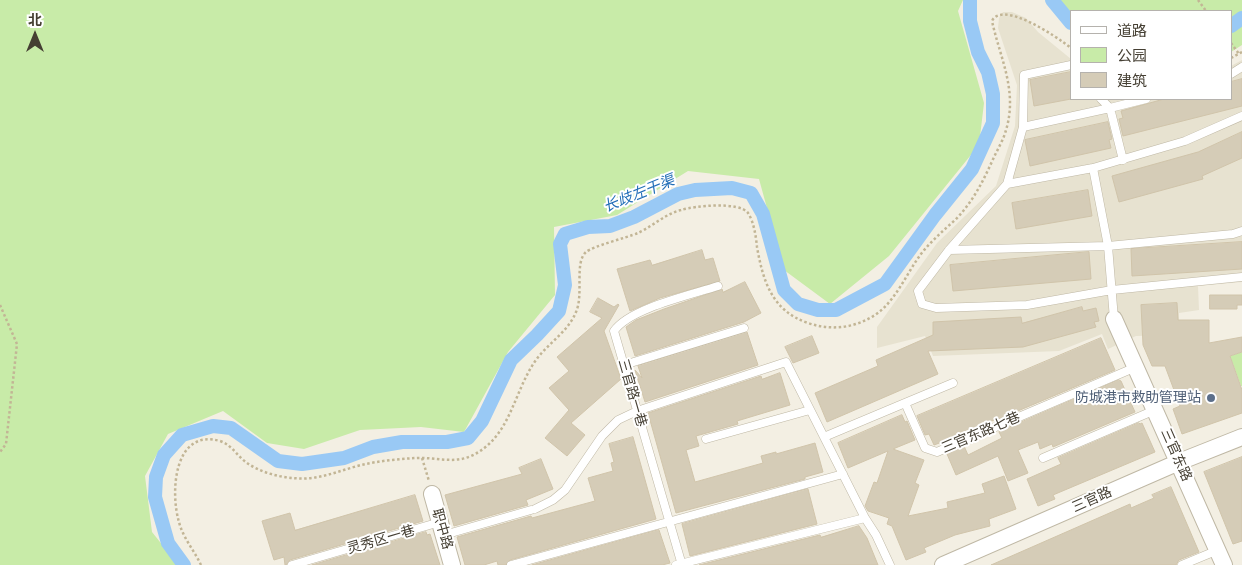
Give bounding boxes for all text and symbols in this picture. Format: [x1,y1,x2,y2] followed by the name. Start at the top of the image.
[10,10,60,60] north arrow
[1070,10,1232,100] legend
[28,11,42,29] text: 北
[1117,21,1147,40] text: 道路
[1117,46,1147,65] text: 公园
[1117,71,1147,90] text: 建筑
[601,172,677,216] water label: 长歧左干渠
[614,357,650,429] street label: 三官路一巷
[1075,390,1201,406] place label: 防城港市救助管理站
[1205,392,1217,404] marker: 防城港市救助管理站
[939,409,1023,457] street label: 三官东路七巷
[1157,426,1195,484] street label: 三官东路
[1069,484,1115,516] street label: 三官路
[428,506,456,552] street label: 职中路
[345,522,417,558] street label: 灵秀区一巷

